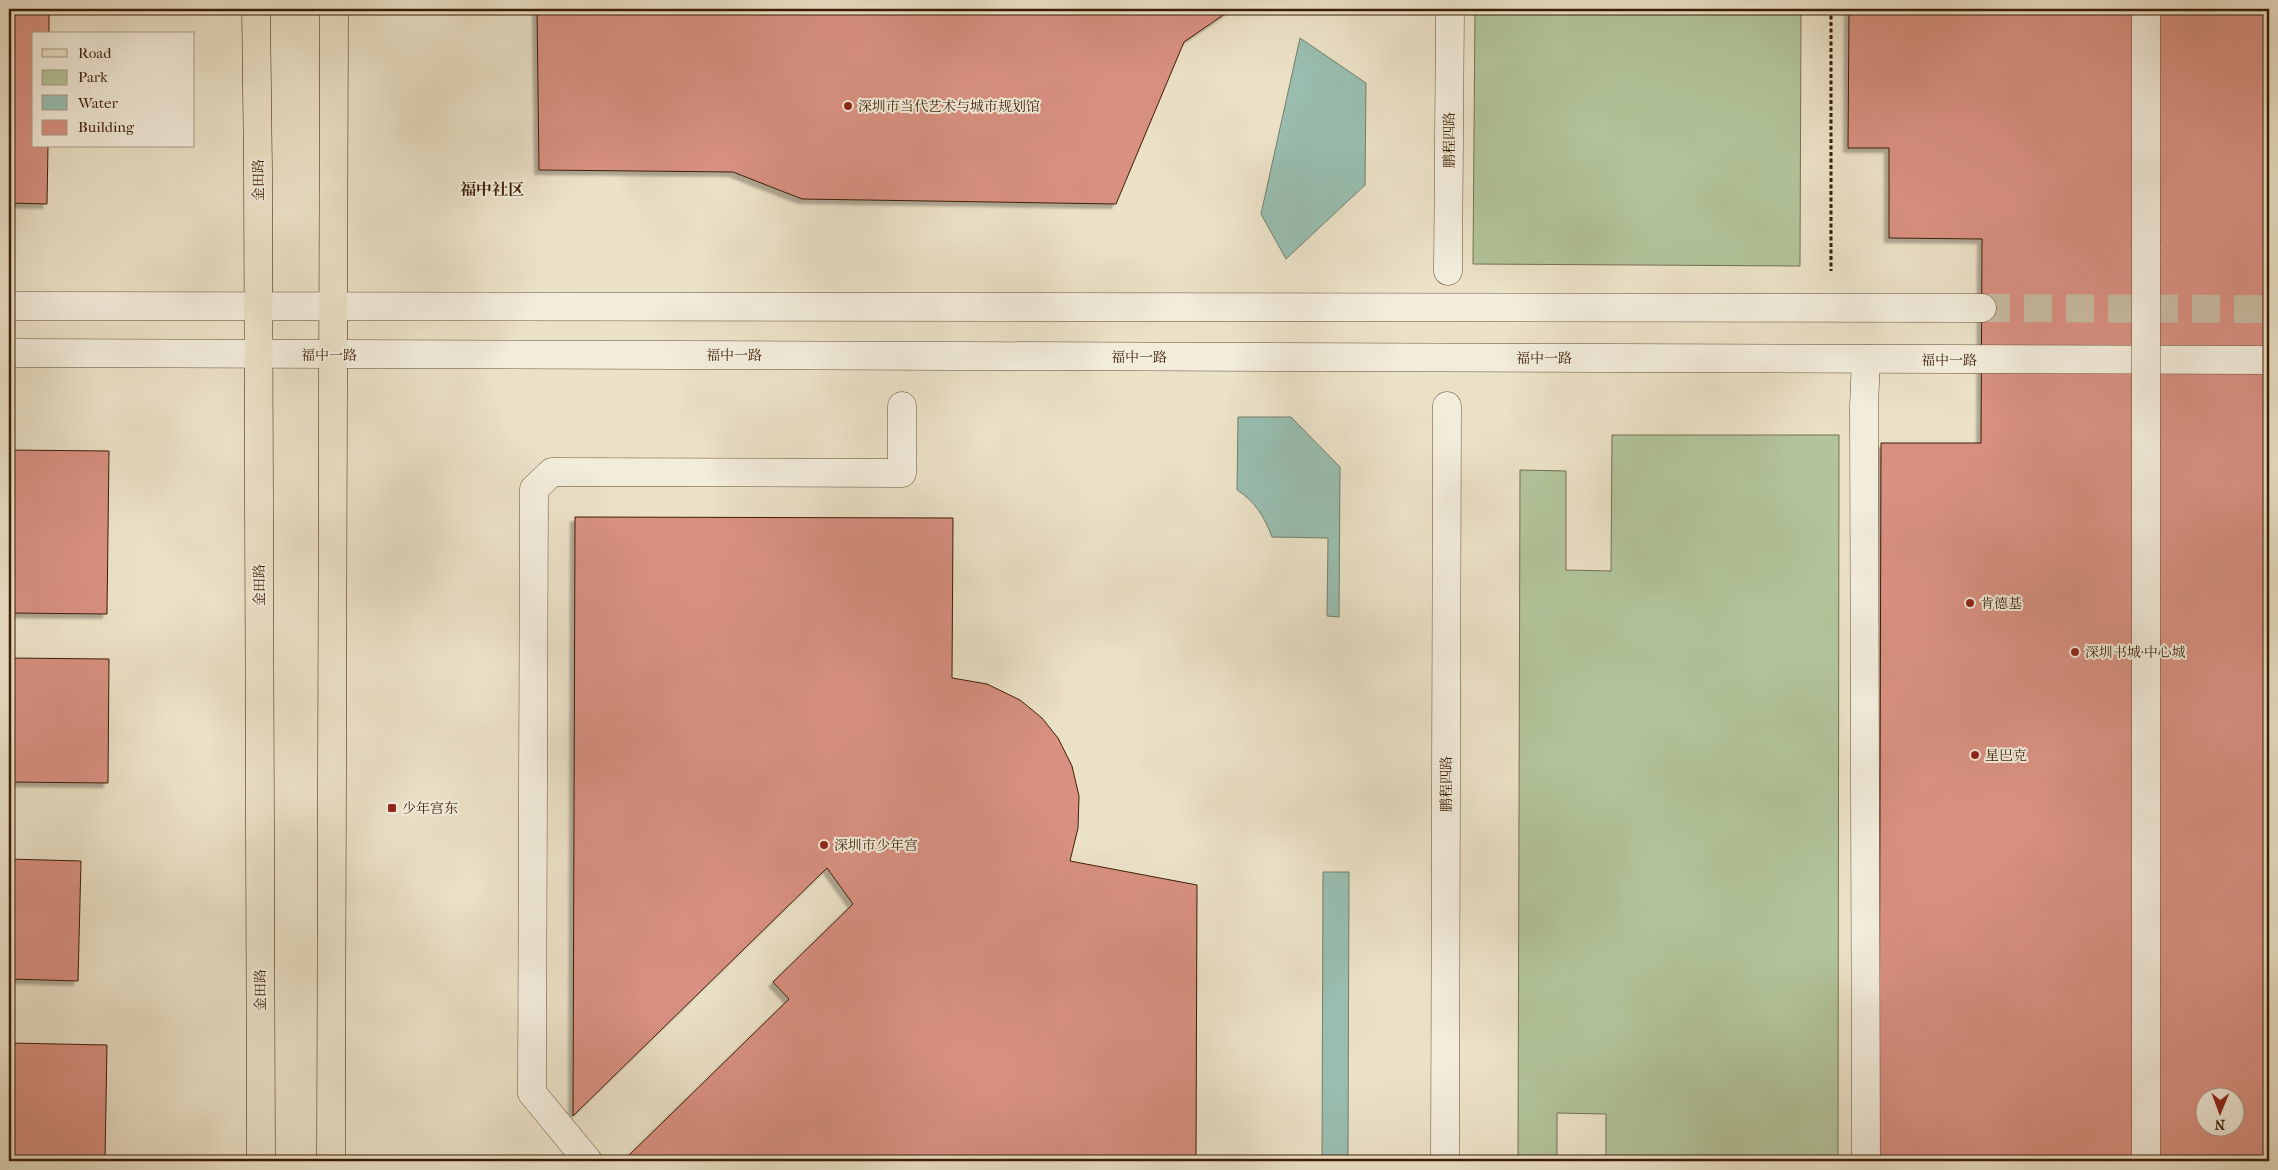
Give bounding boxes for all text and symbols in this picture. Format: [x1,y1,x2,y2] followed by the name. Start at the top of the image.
[32,32,195,148] legend
[78,44,112,62] text: Road
[78,68,108,86] text: Park
[77,94,118,112] text: Water
[858,98,1040,115] place label: 深圳市当代艺术与城市规划馆
[842,100,854,112] marker: 深圳市当代艺术与城市规划馆
[1441,112,1458,168] street label: 鹏程四路
[78,118,135,136] text: Building
[250,159,267,201] street label: 金田路
[460,180,524,199] district label: 福中社区
[301,347,357,364] street label: 福中一路
[706,347,762,364] street label: 福中一路
[1111,349,1167,366] street label: 福中一路
[1516,350,1572,367] street label: 福中一路
[1921,352,1977,369] street label: 福中一路
[251,564,268,606] street label: 金田路
[1980,595,2022,612] place label: 肯德基
[1964,597,1976,609] marker: 肯德基
[2085,644,2186,661] place label: 深圳书城·中心城
[2069,646,2081,658] marker: 深圳书城·中心城
[1985,747,2027,764] place label: 星巴克
[1969,749,1981,761] marker: 星巴克
[1438,756,1455,812] street label: 鹏程四路
[402,800,458,817] place label: 少年宫东
[386,802,398,814] marker: 少年宫东
[834,837,918,854] place label: 深圳市少年宫
[818,839,830,851] marker: 深圳市少年宫
[252,969,269,1011] street label: 金田路
[2196,1088,2246,1138] north arrow
[2214,1116,2225,1133] text: N

